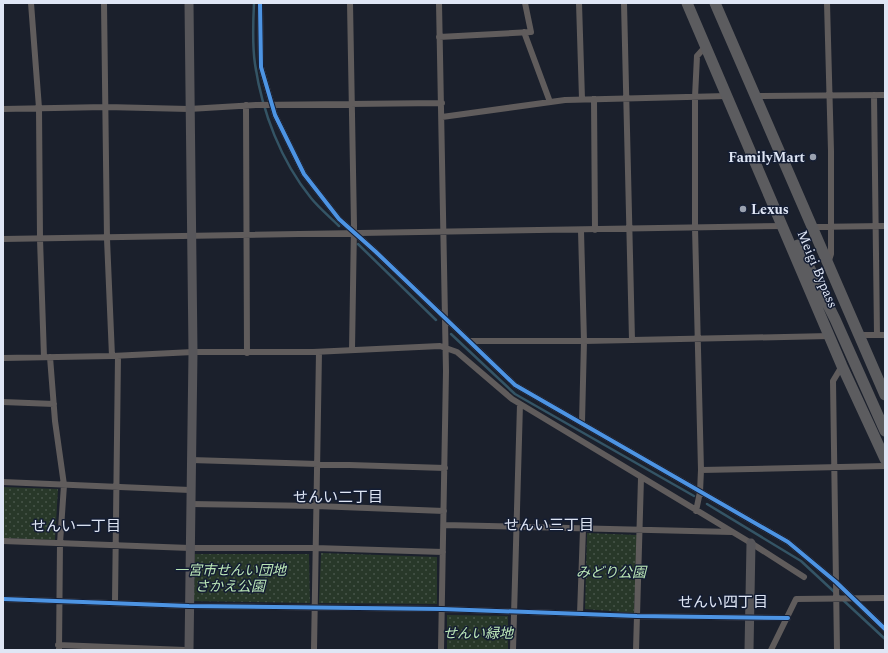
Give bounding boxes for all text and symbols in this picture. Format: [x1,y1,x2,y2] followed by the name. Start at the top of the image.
[728,147,806,168] place label: FamilyMart
[808,152,818,162] marker: FamilyMart
[751,199,789,220] place label: Lexus
[738,204,748,214] marker: Lexus
[792,227,843,311] street label: Meigi Bypass
[293,486,383,509] district label: せんい二丁目
[504,514,594,537] district label: せんい三丁目
[31,515,121,538] district label: せんい一丁目
[174,560,288,597] park label: 一宮市せんい団地 さかえ公園
[576,562,648,583] park label: みどり公園
[678,591,768,614] district label: せんい四丁目
[443,623,515,644] park label: せんい緑地

